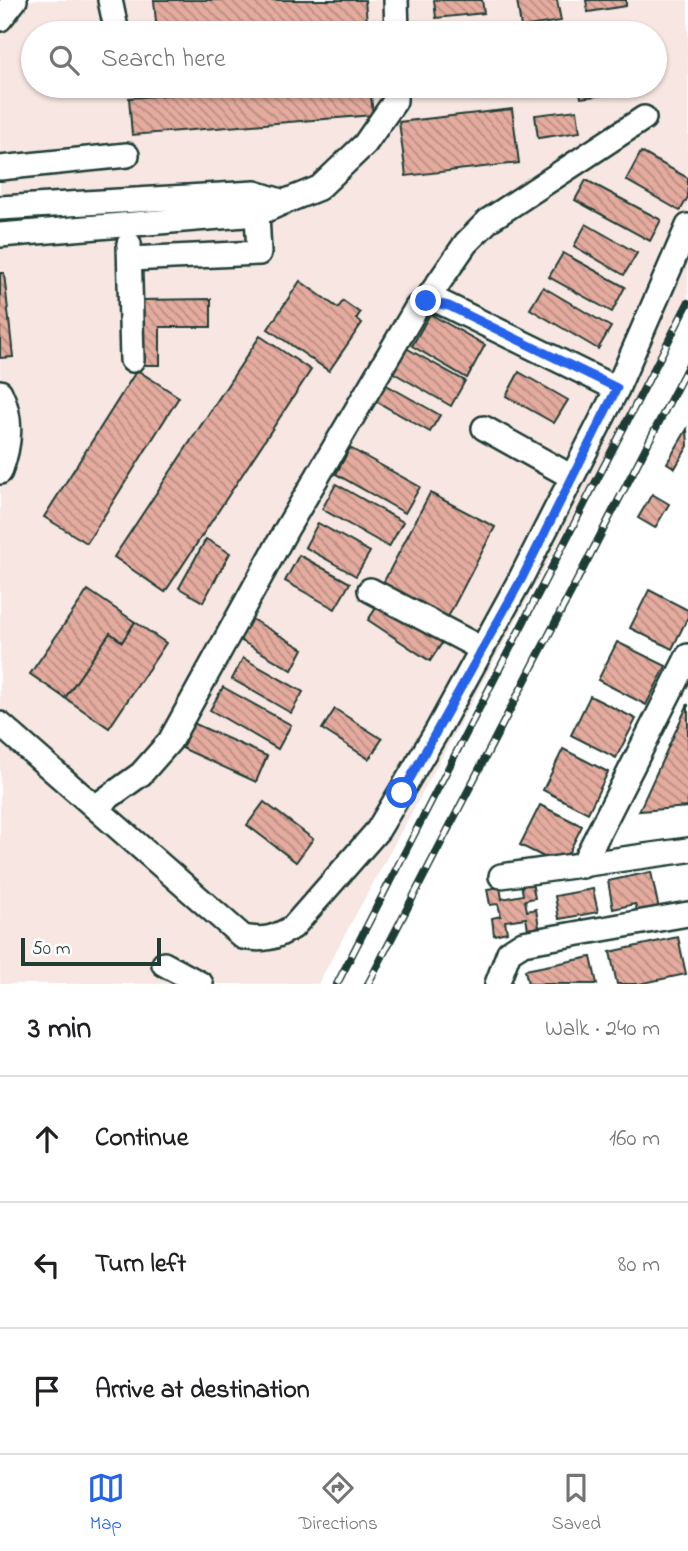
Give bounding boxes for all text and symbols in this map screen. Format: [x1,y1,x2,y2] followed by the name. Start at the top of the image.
[21,21,667,98] search box
[45,41,83,79] icon: search
[101,41,226,79] text: Search here
[410,285,441,316] route end
[386,777,417,808] route start
[21,935,161,967] scale bar
[32,936,71,963] text: 50 m
[28,1008,91,1052] text: 3 min
[545,1013,660,1046] text: Walk · 240 m
[28,1120,66,1158] icon: ahead
[95,1120,188,1158] text: Continue
[609,1123,660,1156] text: 160 m
[28,1246,66,1284] icon: left
[95,1246,186,1284] text: Turn left
[618,1249,660,1282] text: 80 m
[28,1372,66,1410] icon: arrive
[95,1372,310,1410] text: Arrive at destination
[87,1469,125,1538] tab: Map
[299,1469,378,1538] tab: Directions
[552,1469,601,1538] tab: Saved

